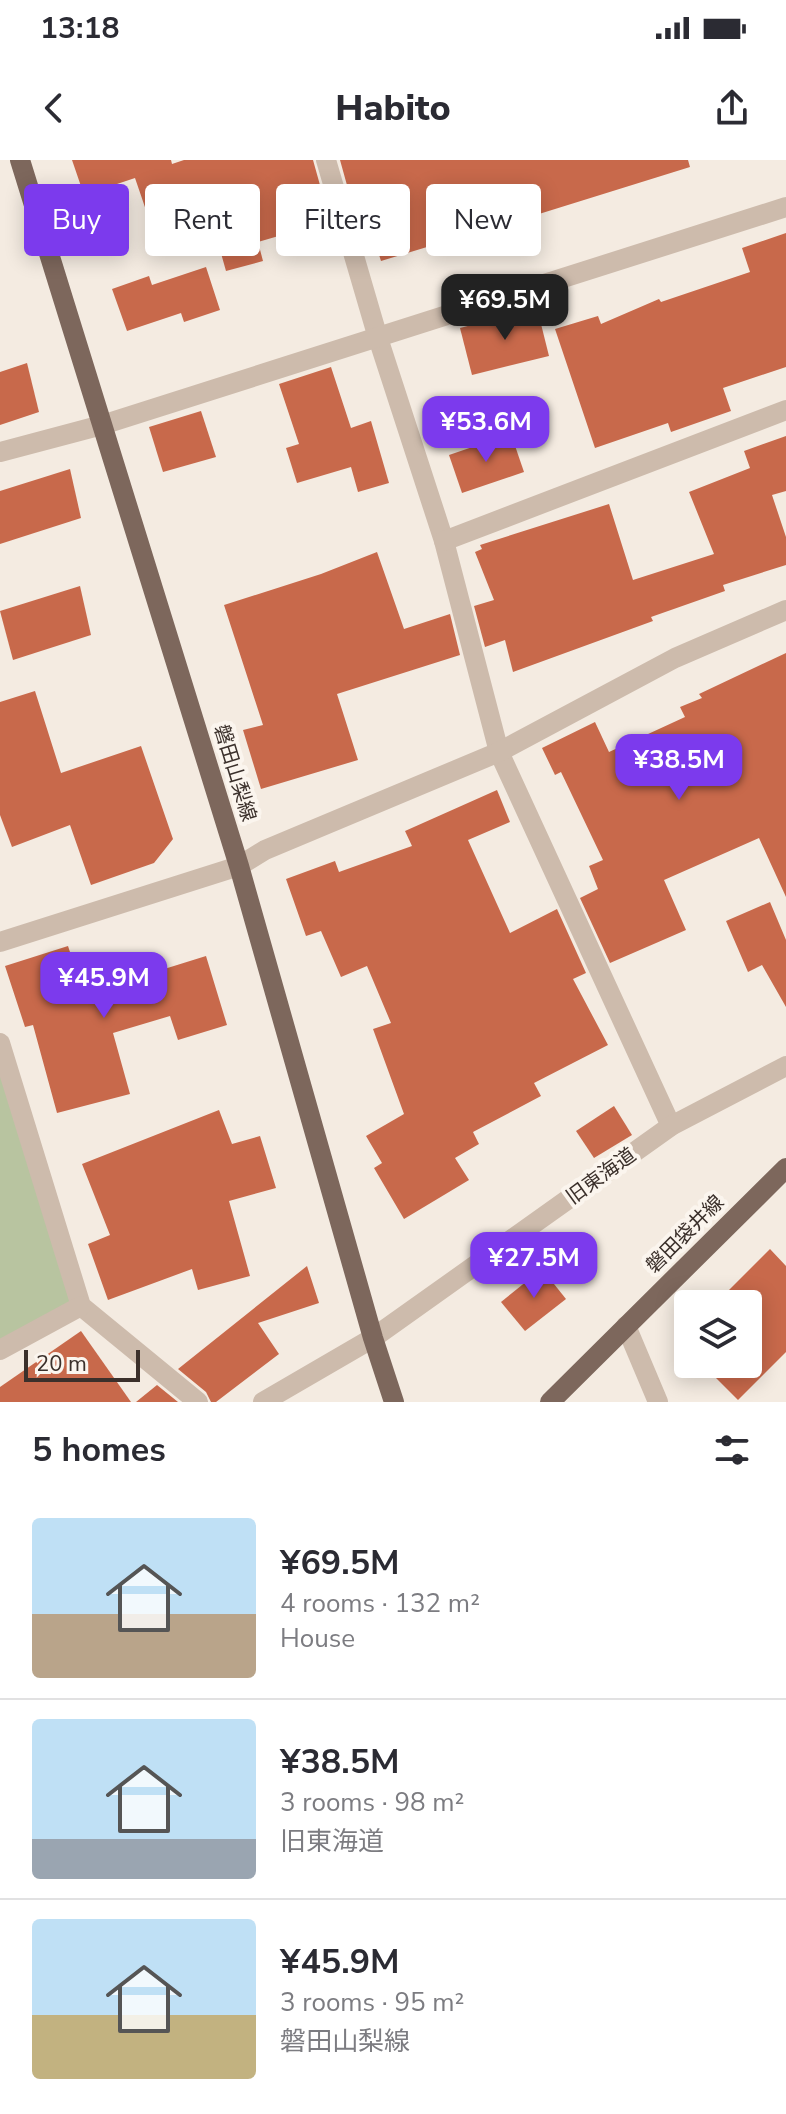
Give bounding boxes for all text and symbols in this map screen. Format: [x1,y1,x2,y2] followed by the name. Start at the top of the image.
[40,8,119,49] text: 13:18
[335,84,451,133] text: Habito
[32,86,76,130] icon: back
[710,86,754,130] icon: share
[24,184,129,256] chip: Buy
[145,184,260,256] chip: Rent
[276,184,410,256] chip: Filters
[426,184,541,256] chip: New
[440,274,570,342] pin: ¥69.5M
[459,282,551,317] text: ¥69.5M
[421,396,551,464] pin: ¥53.6M
[440,404,532,439] text: ¥53.6M
[207,721,263,825] street label: 磐田山梨線
[614,734,744,802] pin: ¥38.5M
[633,742,725,777] text: ¥38.5M
[39,952,169,1020] pin: ¥45.9M
[58,960,150,995] text: ¥45.9M
[561,1142,641,1210] street label: 旧東海道
[640,1189,730,1279] street label: 磐田袋井線
[469,1232,599,1300] pin: ¥27.5M
[488,1240,580,1275] text: ¥27.5M
[674,1290,762,1378] map controls
[674,1290,762,1378] button: layers
[24,1346,140,1382] scale bar
[36,1349,87,1379] text: 20 m
[32,1427,166,1473] text: 5 homes
[710,1428,754,1472] icon: filters
[280,1540,400,1586] text: ¥69.5M
[96,1550,192,1646] icon: home
[280,1586,480,1621] text: 4 rooms · 132 m²
[280,1621,355,1656] text: House
[280,1739,400,1785] text: ¥38.5M
[96,1751,192,1847] icon: home
[280,1785,464,1820] text: 3 rooms · 98 m²
[280,1824,384,1859] text: 旧東海道
[280,1939,400,1985] text: ¥45.9M
[96,1951,192,2047] icon: home
[280,1985,464,2020] text: 3 rooms · 95 m²
[280,2024,410,2059] text: 磐田山梨線

